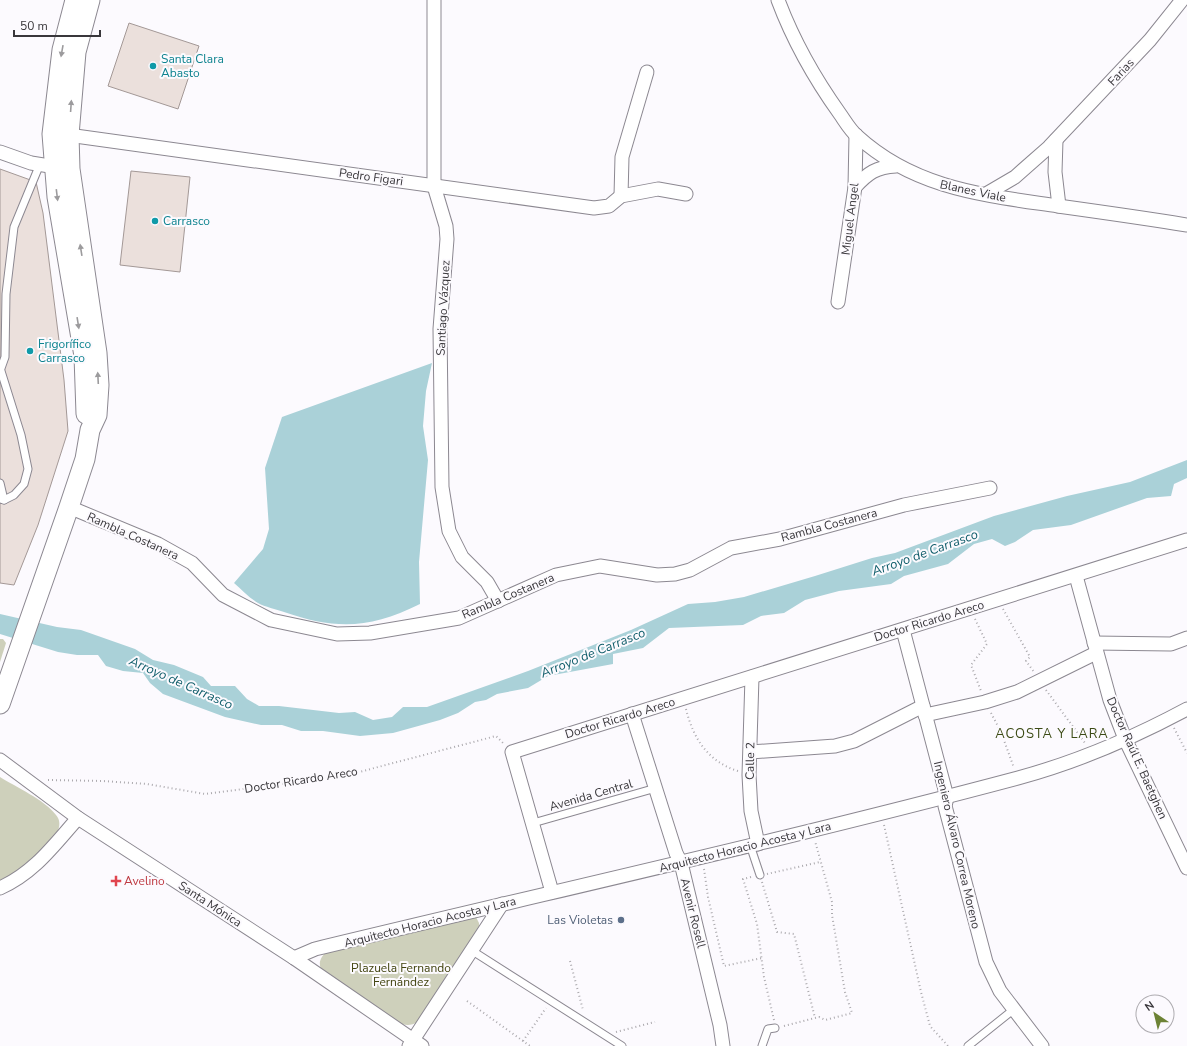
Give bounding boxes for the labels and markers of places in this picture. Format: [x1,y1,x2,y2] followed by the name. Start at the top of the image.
[161,51,224,81] place label: Santa Clara Abasto
[148,61,158,71] marker: Santa Clara Abasto
[163,213,210,229] place label: Carrasco
[150,216,160,226] marker: Carrasco
[38,336,91,366] place label: Frigorífico Carrasco
[25,346,35,356] marker: Frigorífico Carrasco
[124,873,165,889] place label: Avelino
[111,876,121,886] marker: Avelino
[547,912,613,928] place label: Las Violetas
[616,915,626,925] marker: Las Violetas

